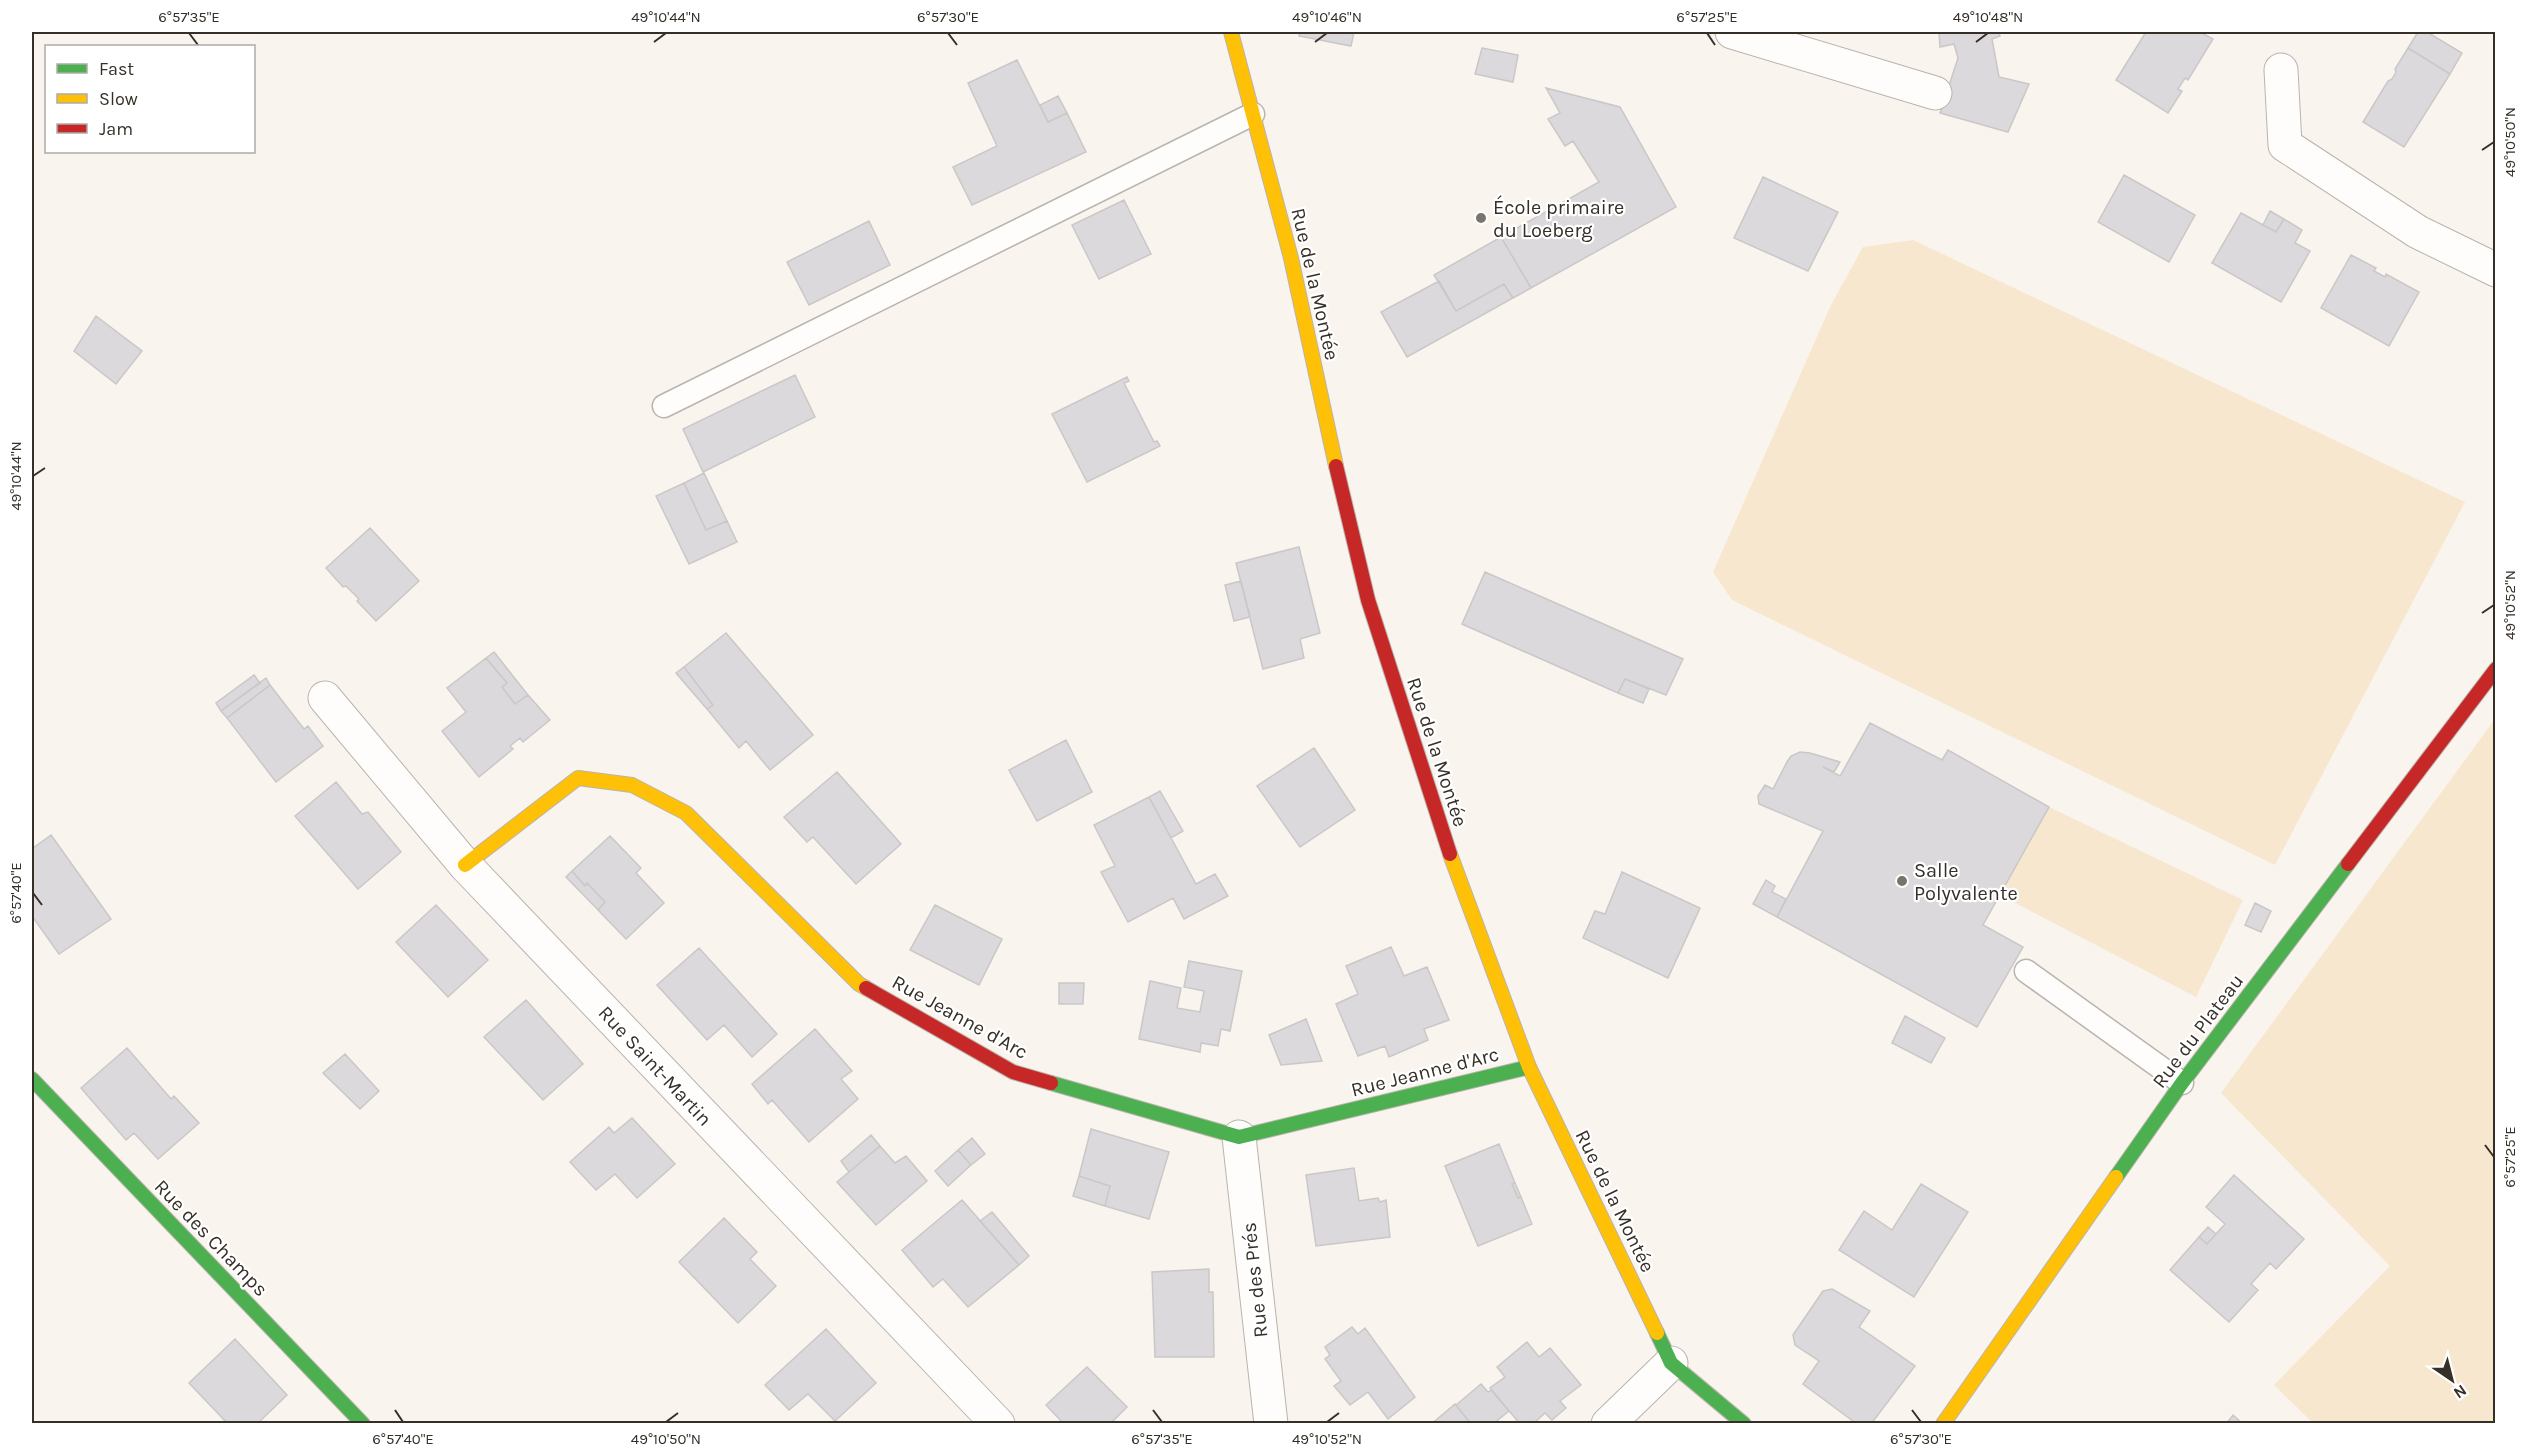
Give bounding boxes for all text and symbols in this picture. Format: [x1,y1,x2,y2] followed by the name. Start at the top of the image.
[158,8,220,26] text: 6°57'35"E
[631,8,701,26] text: 49°10'44"N
[917,8,979,26] text: 6°57'30"E
[1292,8,1362,26] text: 49°10'46"N
[1676,8,1738,26] text: 6°57'25"E
[1953,8,2023,26] text: 49°10'48"N
[45,45,255,153] legend
[99,58,134,80] text: Fast
[99,88,138,110] text: Slow
[2501,107,2519,177] text: 49°10'50"N
[99,118,133,140] text: Jam
[1493,195,1624,242] place label: École primaire du Loeberg
[1286,206,1344,362] street label: Rue de la Montée
[1474,211,1488,225] marker: École primaire du Loeberg
[7,441,25,511] text: 49°10'44"N
[2501,570,2519,640] text: 49°10'52"N
[1402,674,1472,830] street label: Rue de la Montée
[1914,859,2018,905] place label: Salle Polyvalente
[7,862,25,924] text: 6°57'40"E
[1895,874,1909,888] marker: Salle Polyvalente
[2148,969,2248,1093] street label: Rue du Plateau
[888,970,1032,1064] street label: Rue Jeanne d'Arc
[593,1001,717,1131] street label: Rue Saint-Martin
[1349,1043,1501,1101] street label: Rue Jeanne d'Arc
[1571,1126,1659,1276] street label: Rue de la Montée
[2501,1126,2519,1188] text: 6°57'25"E
[150,1175,272,1301] street label: Rue des Champs
[1238,1221,1272,1339] street label: Rue des Prés
[2422,1350,2482,1410] north arrow
[2450,1381,2470,1403] text: N
[372,1430,434,1448] text: 6°57'40"E
[631,1430,701,1448] text: 49°10'50"N
[1131,1430,1193,1448] text: 6°57'35"E
[1292,1430,1362,1448] text: 49°10'52"N
[1890,1430,1952,1448] text: 6°57'30"E

